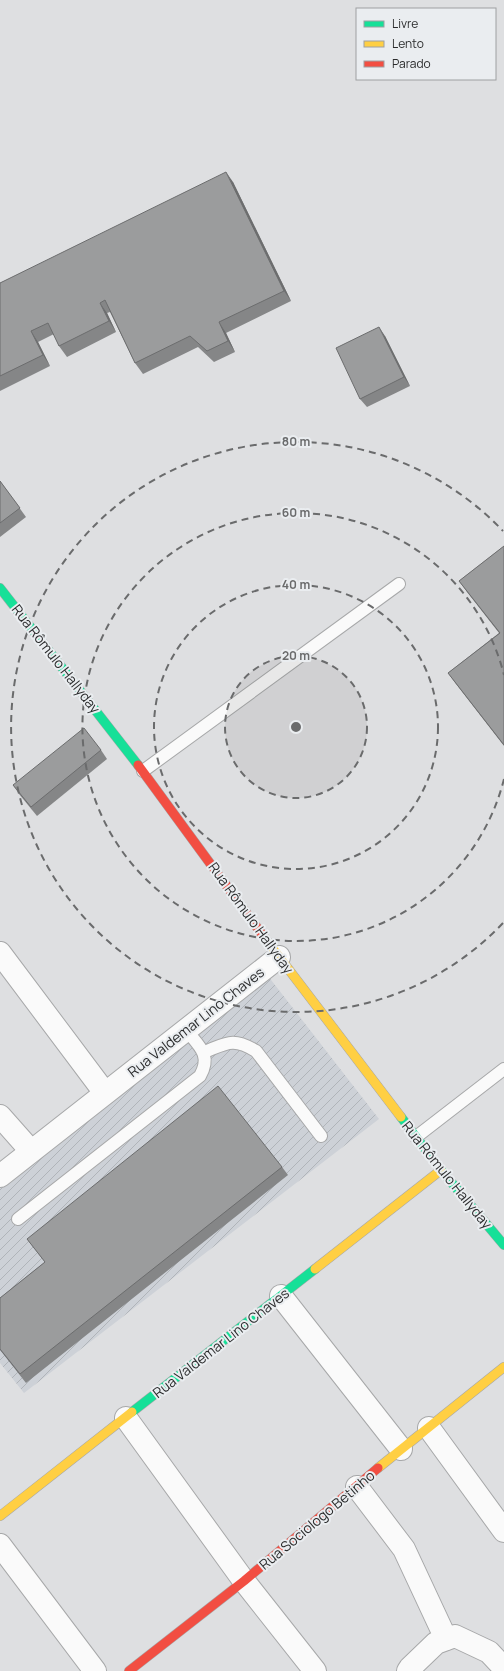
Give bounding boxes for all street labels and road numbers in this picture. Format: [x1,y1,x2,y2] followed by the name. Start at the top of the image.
[8,600,105,718] street label: Rua Rômulo Hallyday
[205,858,299,978] street label: Rua Rômulo Hallyday
[124,962,268,1081] street label: Rua Valdemar Lino Chaves
[398,1117,497,1233] street label: Rua Rômulo Hallyday
[149,1283,293,1402] street label: Rua Valdemar Lino Chaves
[255,1466,378,1574] street label: Rua Sociologo Betinho

